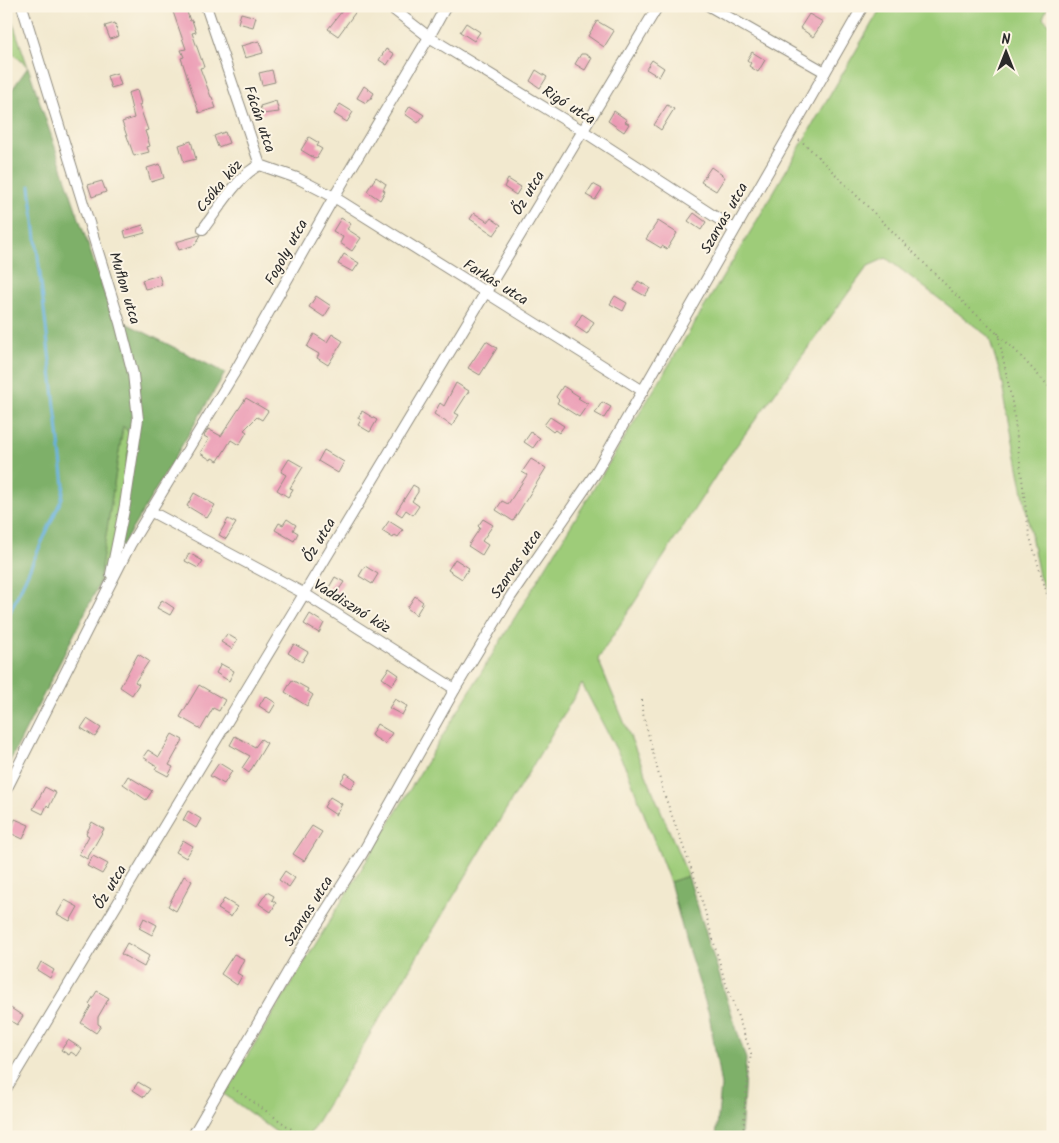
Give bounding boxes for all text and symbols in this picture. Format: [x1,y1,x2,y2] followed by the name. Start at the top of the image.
[982,28,1032,78] north arrow
[1002,29,1011,51] text: N
[537,80,600,132] street label: Rigó utca
[236,83,282,156] street label: Fácán utca
[190,155,249,218] street label: Csóka köz
[506,167,552,221] street label: Őz utca
[695,178,755,259] street label: Szarvas utca
[259,215,315,290] street label: Fogoly utca
[102,249,146,328] street label: Muflon utca
[458,253,533,312] street label: Farkas utca
[297,514,343,568] street label: Őz utca
[485,525,549,604] street label: Szarvas utca
[308,573,395,640] street label: Vaddisznó köz
[88,861,134,915] street label: Őz utca
[278,872,340,951] street label: Szarvas utca

